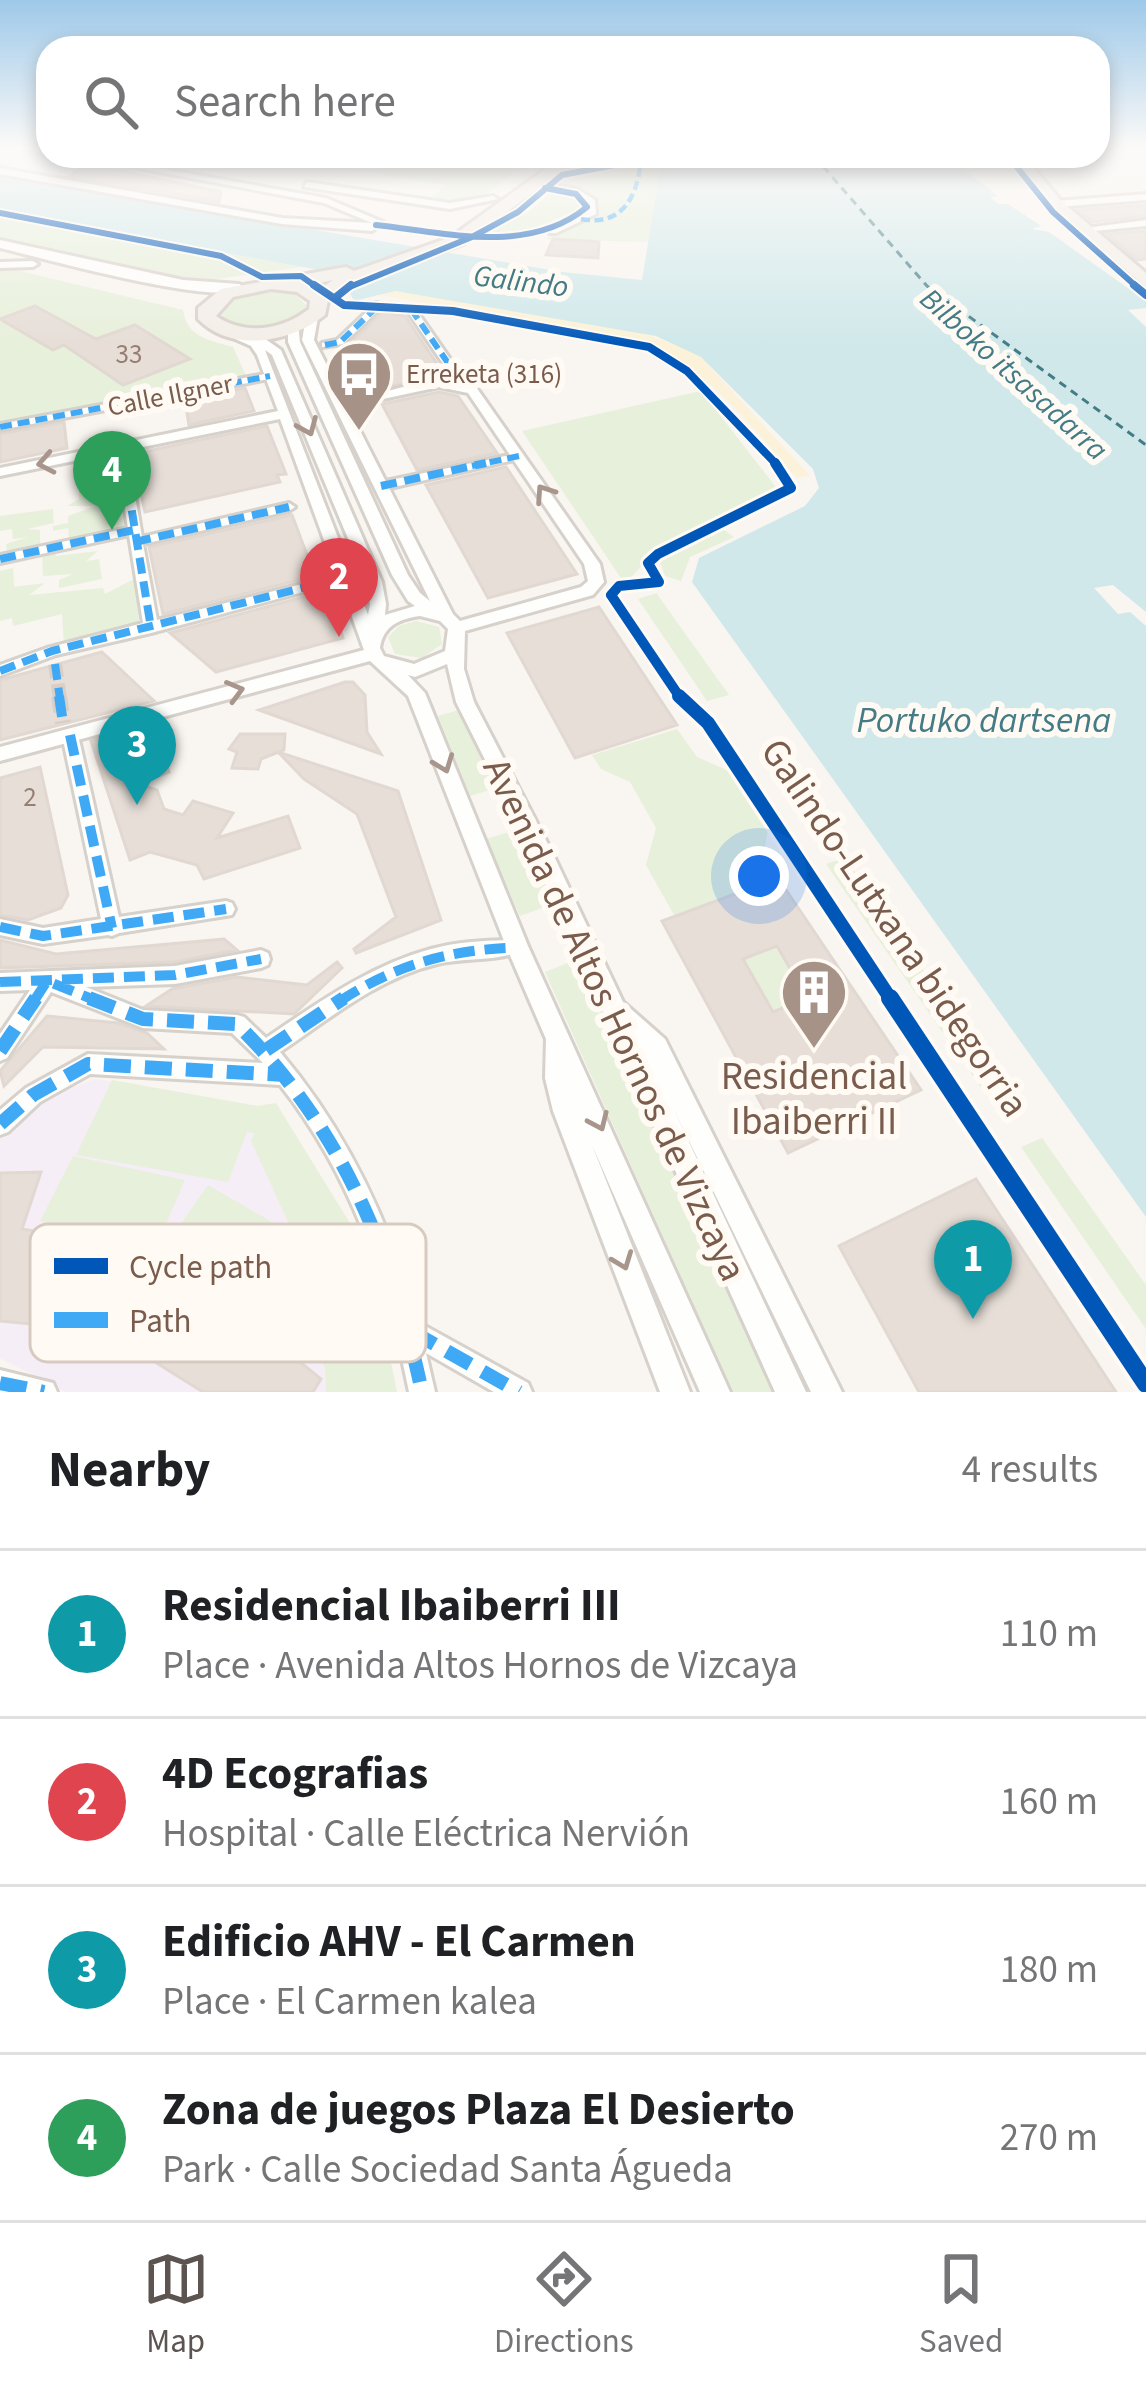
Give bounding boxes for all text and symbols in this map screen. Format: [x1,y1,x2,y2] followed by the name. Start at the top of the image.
[36,36,1110,168] search box
[78,69,144,135] icon: search
[174,70,396,134] text: Search here
[471,254,571,309] water label: Galindo
[910,278,1117,471] water label: Bilboko itsasadarra
[116,335,142,374] house number: 33
[324,339,394,433] bus stop icon: Erreketa (316)
[406,355,562,394] place label: Erreketa (316)
[104,364,237,427] street label: Calle Ilgner
[294,415,318,436] one-way arrow
[73,431,151,530] pin: 4
[36,449,56,475] one-way arrow
[536,485,558,507] one-way arrow
[300,538,378,637] pin: 2
[224,680,244,705] one-way arrow
[857,695,1111,746] water label: Portuko dartsena
[98,706,176,805] pin: 3
[746,728,1042,1129] street label: Galindo-Lutxana bidegorria
[468,749,760,1291] street label: Avenida de Altos Hornos de Vizcaya
[430,753,455,774] one-way arrow
[23,778,37,817] house number: 2
[729,846,789,906] your location
[779,957,849,1051] building icon: Residencial Ibaiberri II
[721,1049,907,1150] place label: Residencial Ibaiberri II
[584,1110,608,1131] one-way arrow
[934,1220,1012,1319] pin: 1
[30,1224,426,1362] legend
[129,1244,272,1291] text: Cycle path
[609,1250,634,1271] one-way arrow
[129,1298,192,1345] text: Path
[48,1434,210,1506] text: Nearby
[962,1442,1098,1498] text: 4 results
[162,1574,621,1638] text: Residencial Ibaiberri III
[77,1606,97,1662] text: 1
[1000,1606,1098,1662] text: 110 m
[162,1638,798,1694] text: Place · Avenida Altos Hornos de Vizcaya
[162,1742,428,1806] text: 4D Ecografias
[77,1774,97,1830] text: 2
[1000,1774,1098,1830] text: 160 m
[162,1806,690,1862] text: Hospital · Calle Eléctrica Nervión
[162,1910,636,1974] text: Edificio AHV - El Carmen
[77,1942,97,1998] text: 3
[1000,1942,1098,1998] text: 180 m
[162,1974,537,2030] text: Place · El Carmen kalea
[162,2078,795,2142] text: Zona de juegos Plaza El Desierto
[77,2110,97,2166] text: 4
[1000,2110,1098,2166] text: 270 m
[162,2142,733,2198] text: Park · Calle Sociedad Santa Águeda
[143,2246,209,2365] tab: Map
[494,2246,634,2365] tab: Directions
[919,2246,1003,2365] tab: Saved

